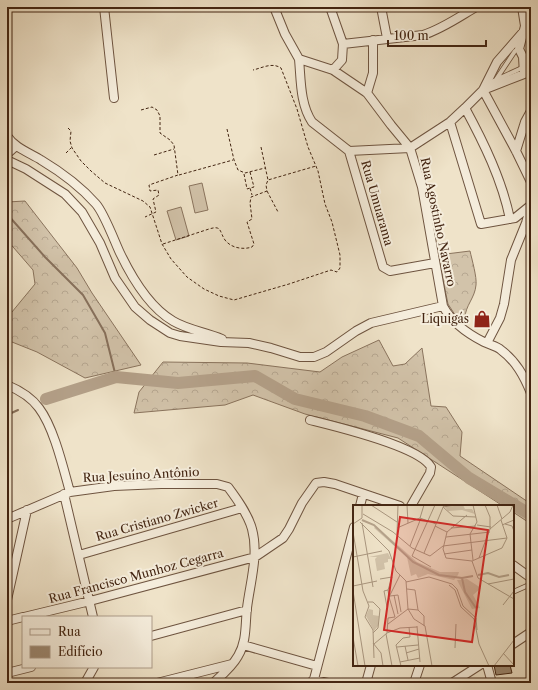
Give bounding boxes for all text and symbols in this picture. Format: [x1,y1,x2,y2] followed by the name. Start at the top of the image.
[388,22,486,48] scale bar
[394,28,429,43] text: 100 m
[417,156,460,288] street label: Rua Agostinho Navarro
[358,158,397,248] street label: Rua Umuarama
[472,309,492,329] shop icon: Liquigás
[421,311,469,326] place label: Liquigás
[82,464,200,485] street label: Rua Jesuíno Antônio
[94,495,220,544] street label: Rua Cristiano Zwicker
[353,505,514,666] inset map
[47,545,225,606] street label: Rua Francisco Munhoz Cegarra
[22,616,152,668] legend
[58,624,81,639] text: Rua
[58,644,103,659] text: Edifício

